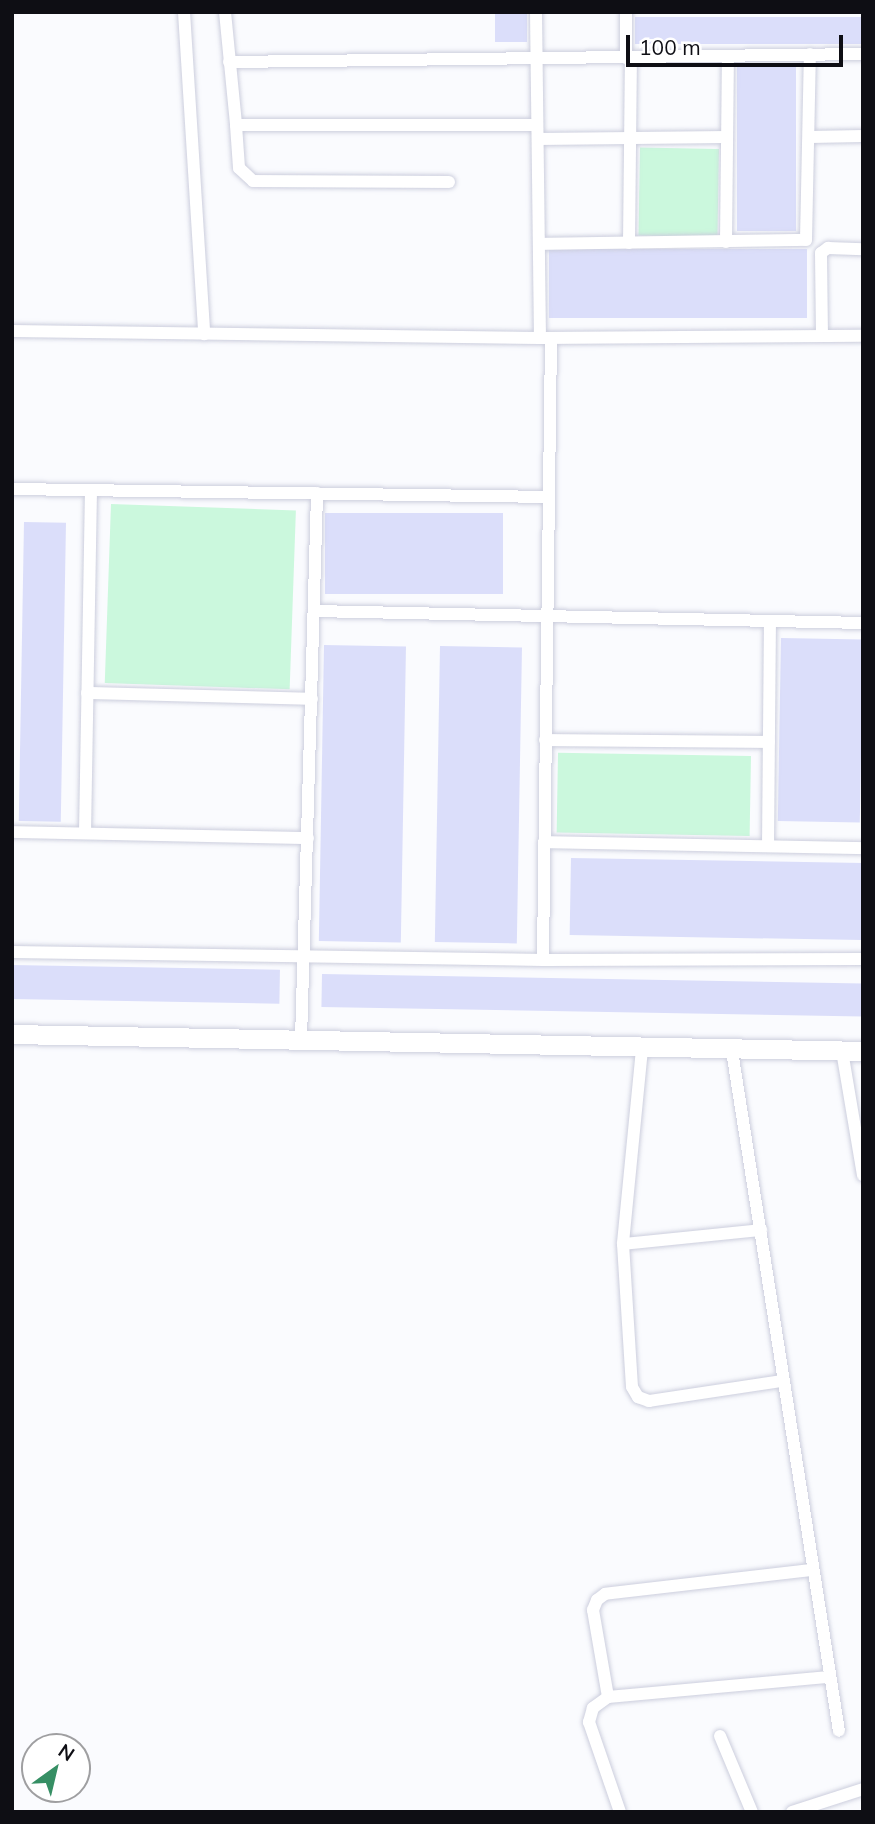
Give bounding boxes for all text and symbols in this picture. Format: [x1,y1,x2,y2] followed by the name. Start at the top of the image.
[630,21,847,65] scale bar
[639,34,701,60] text: 100 m
[21,1733,91,1803] north arrow
[54,1738,79,1766] text: N

